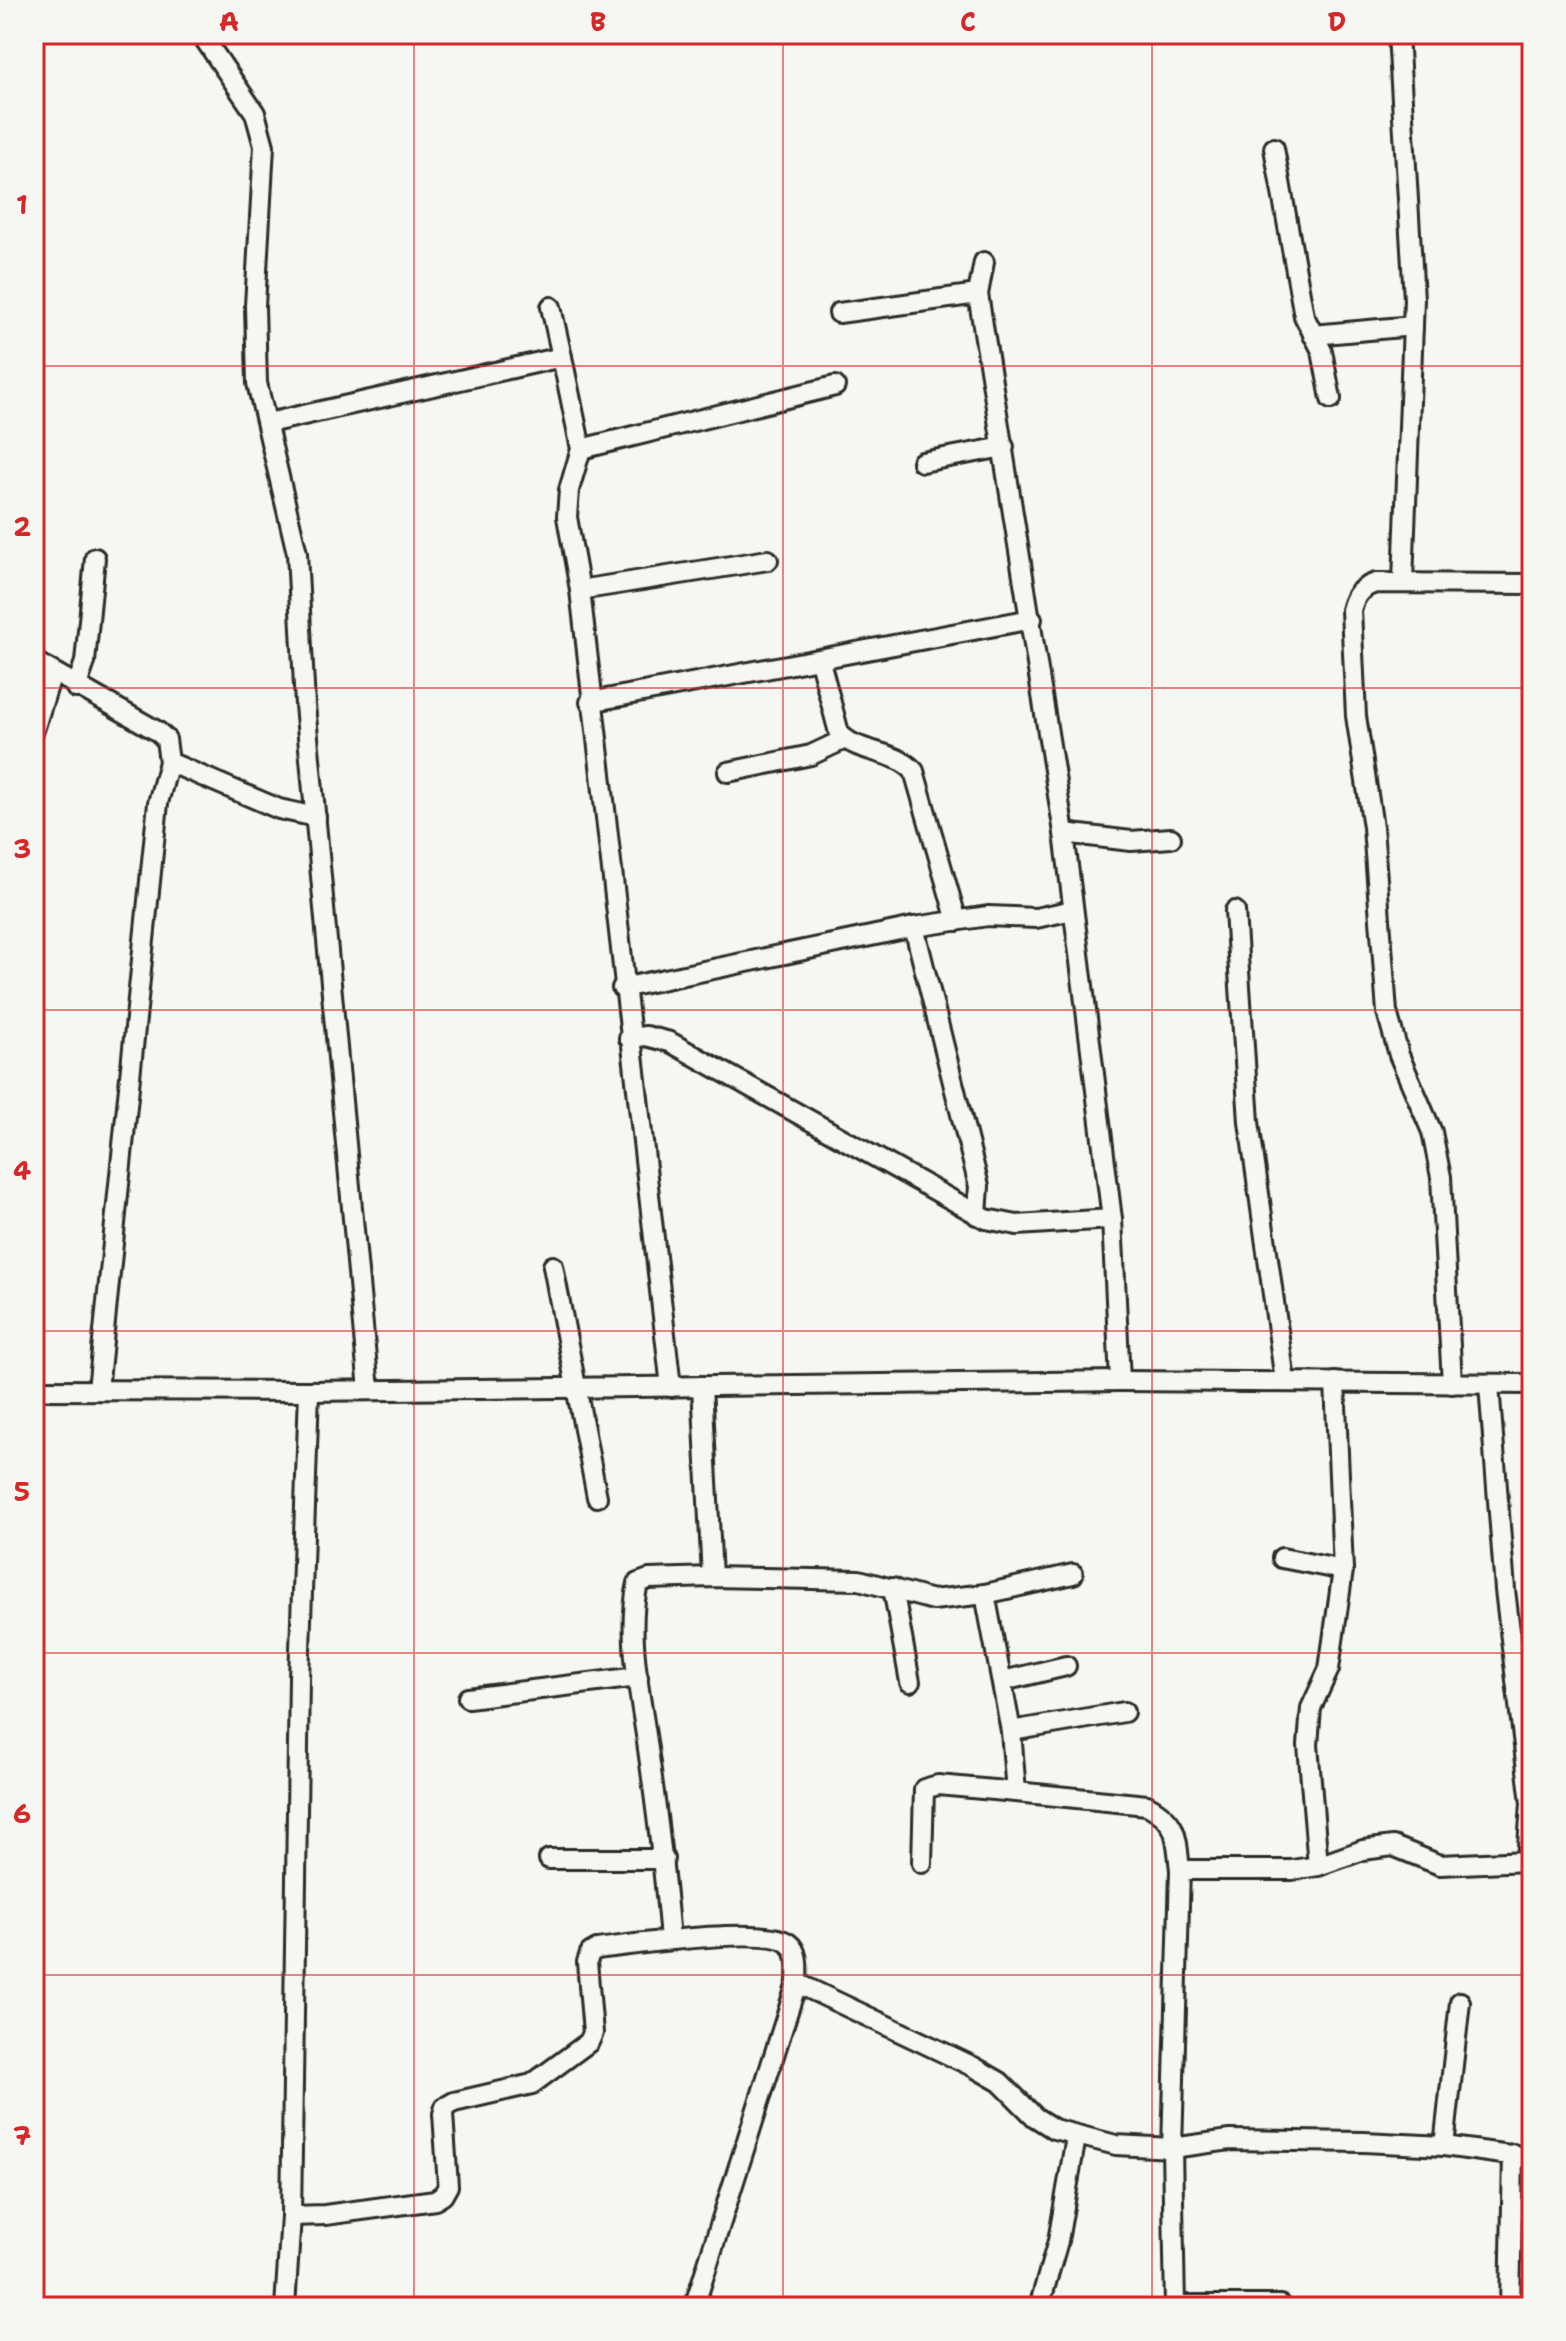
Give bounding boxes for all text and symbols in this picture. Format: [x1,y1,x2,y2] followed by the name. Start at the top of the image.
[219,4,239,39] text: A
[590,4,606,39] text: B
[960,4,976,39] text: C
[1328,4,1346,39] text: D
[16,187,28,222] text: 1
[13,509,31,544] text: 2
[13,831,31,866] text: 3
[13,1153,31,1188] text: 4
[14,1474,30,1509] text: 5
[13,1796,31,1831] text: 6
[13,2118,31,2153] text: 7

